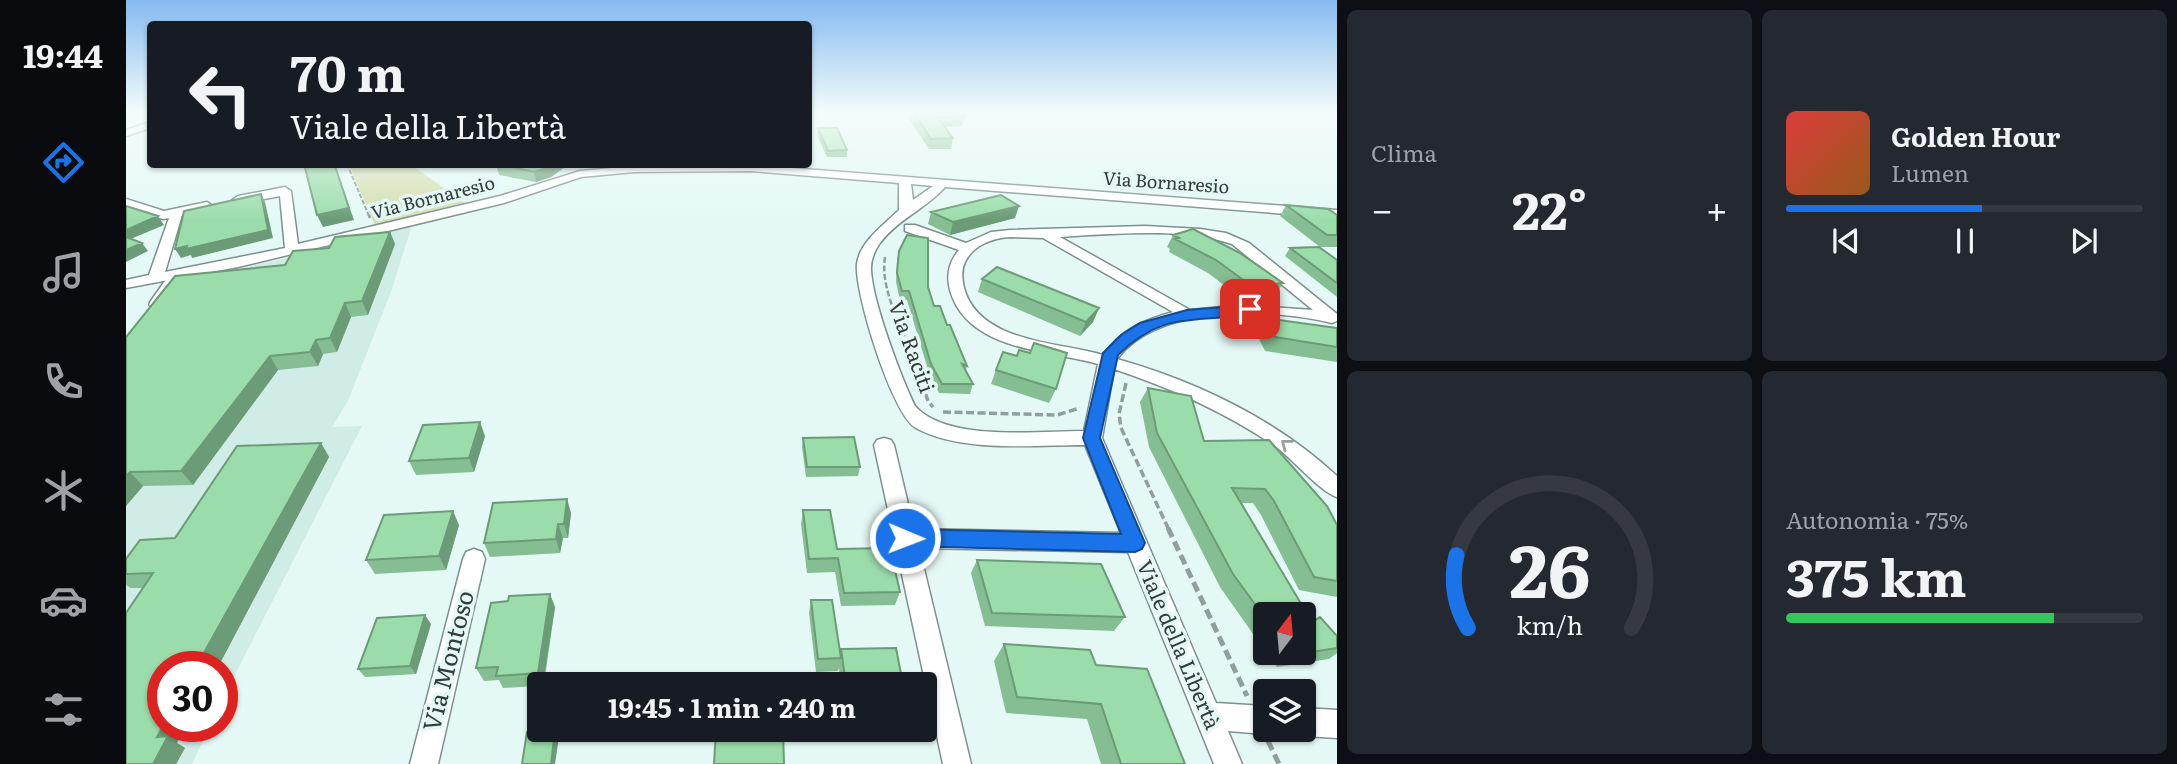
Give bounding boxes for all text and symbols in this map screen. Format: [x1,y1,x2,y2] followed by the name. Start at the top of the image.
[23,30,103,78] text: 19:44
[290,34,405,107] text: 70 m
[175,49,266,140] icon: left
[290,101,566,149] text: Viale della Libertà
[1891,116,2060,155] text: Golden Hour
[1371,135,1437,169] text: Clima
[39,138,88,187] icon: directions
[1891,155,1969,189] text: Lumen
[1102,164,1230,199] street label: Via Bornaresio
[368,168,497,225] street label: Via Bornaresio
[1512,169,1587,246] text: 22°
[1371,179,1393,236] text: −
[1706,179,1728,236] text: +
[1827,222,1865,260] icon: previous
[1946,222,1984,260] icon: pause
[2065,222,2103,260] icon: next
[39,248,88,297] icon: music
[1220,279,1280,339] pin
[1231,290,1269,328] icon: arrive
[882,296,944,397] street label: Via Raciti
[39,357,88,406] icon: phone
[1281,440,1293,453] one-way arrow
[39,466,88,515] icon: climate
[868,501,942,575] position arrow
[1786,502,1968,536] text: Autonomia · 75%
[1509,513,1590,621] text: 26
[1786,536,1967,613] text: 375 km
[1131,555,1230,734] street label: Viale della Libertà
[39,576,88,625] icon: car
[412,586,481,734] street label: Via Montoso
[1253,602,1316,665] north arrow
[1253,602,1316,742] map controls
[1516,606,1583,643] text: km/h
[147,651,238,742] speed limit sign: 30
[1253,679,1316,742] button: layers
[39,685,88,734] icon: filters
[608,687,856,726] text: 19:45 · 1 min · 240 m

